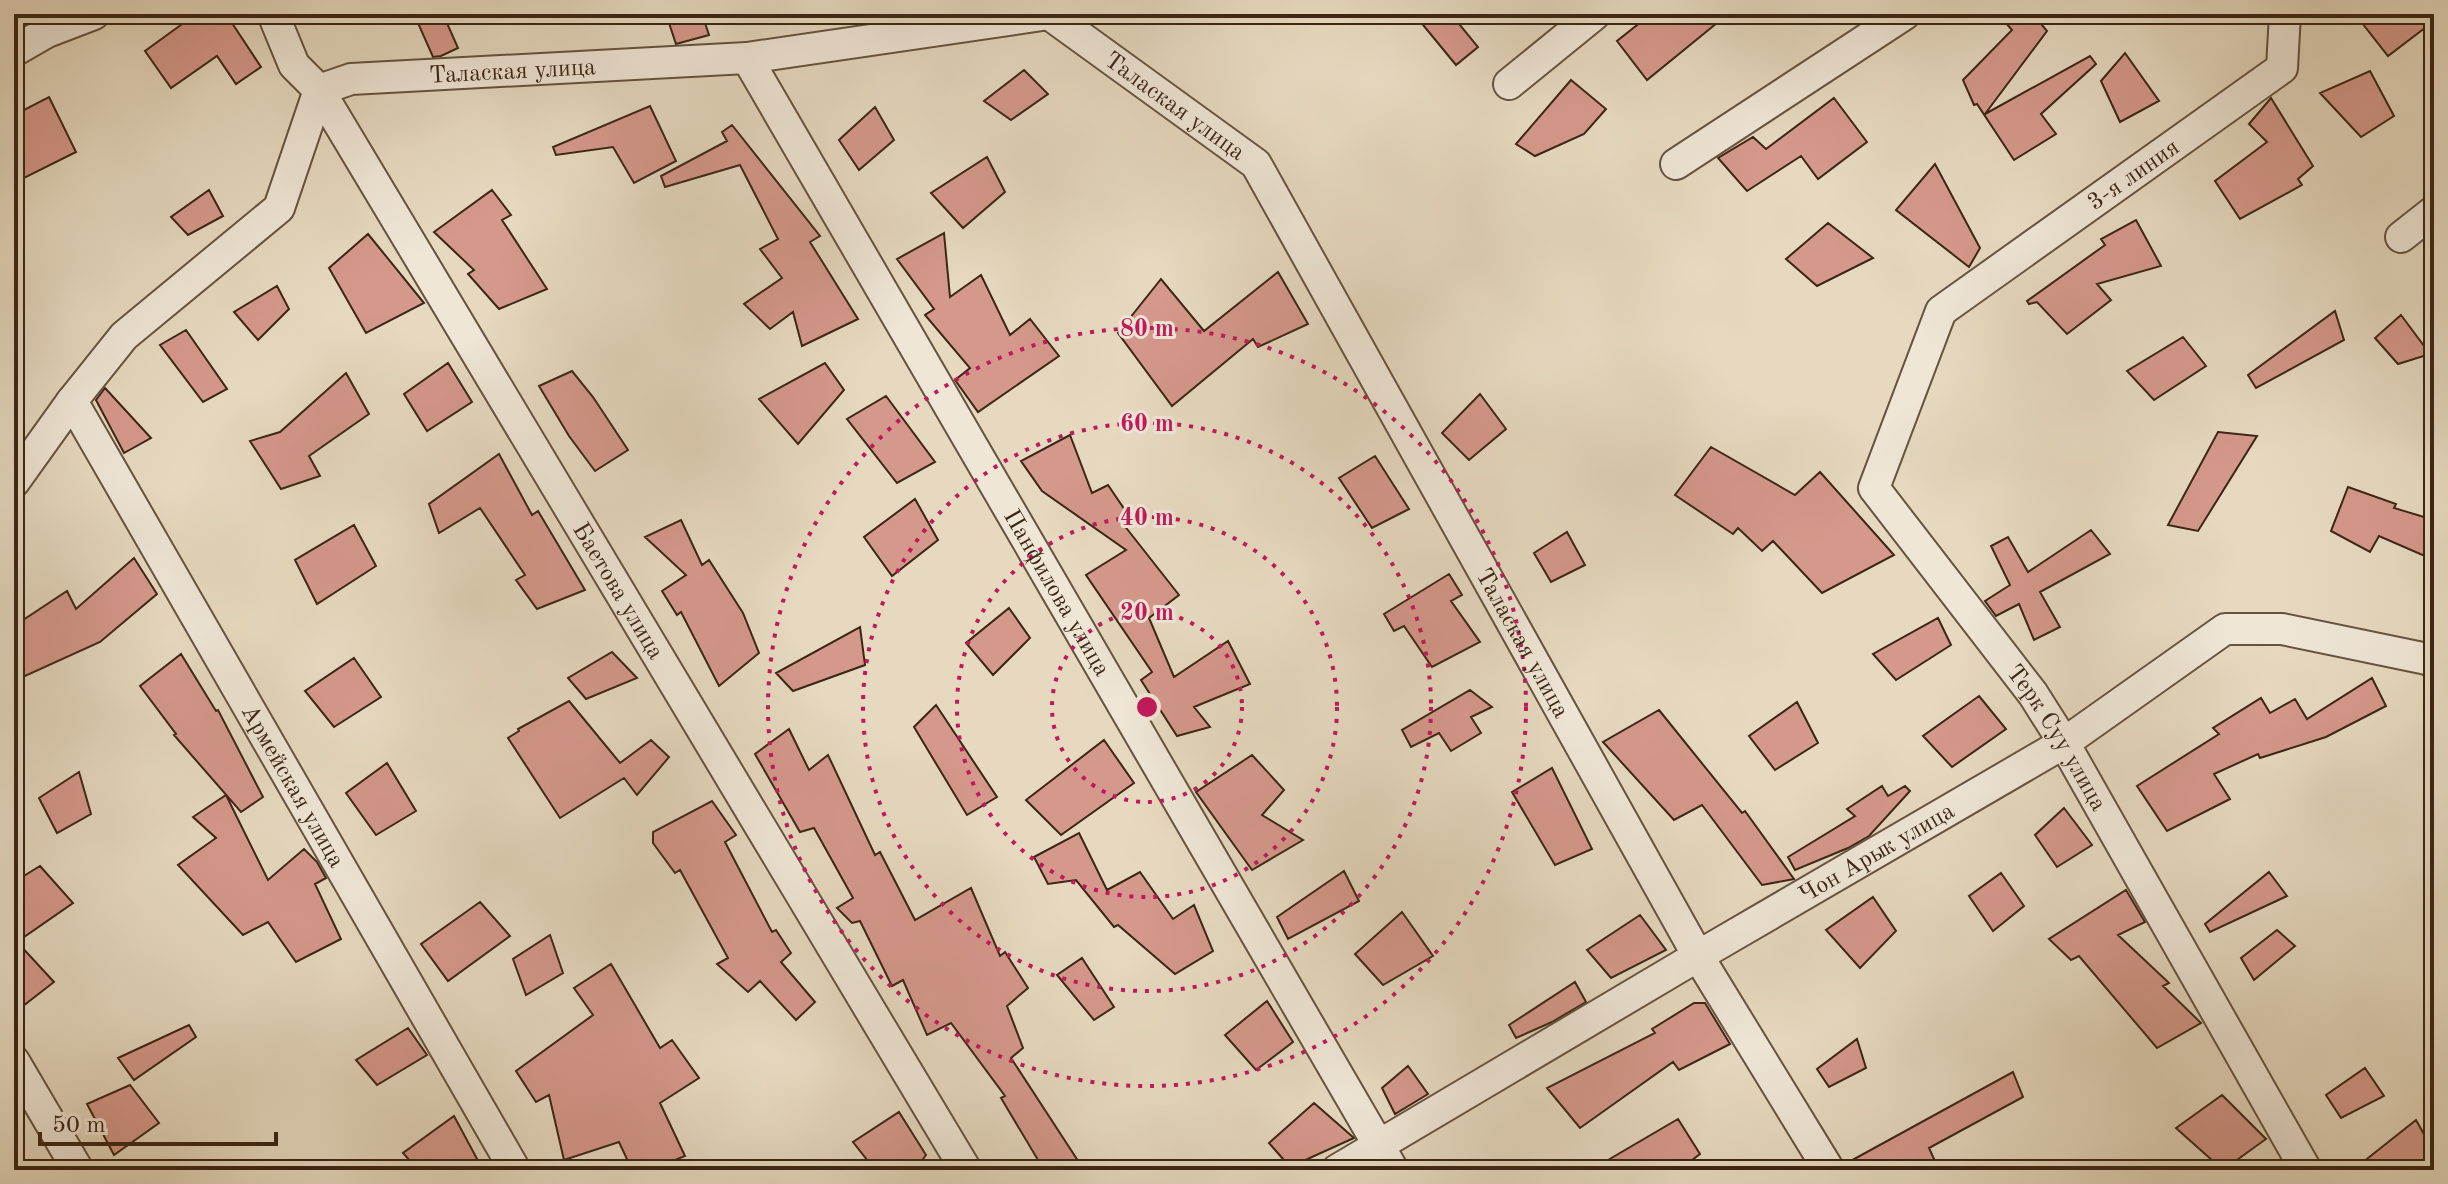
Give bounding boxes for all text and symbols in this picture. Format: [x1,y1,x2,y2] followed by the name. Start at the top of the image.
[1100,48,1249,166] street label: Талаская улица
[429,56,597,89] street label: Талаская улица
[2084,136,2184,216] street label: 3-я линия
[1120,318,1174,342] text: 80 m
[1120,413,1174,437] text: 60 m
[998,506,1113,681] street label: Панфилова улица
[1120,507,1174,531] text: 40 m
[567,519,667,664] street label: Баетова улица
[1470,565,1573,723] street label: Талаская улица
[1120,602,1174,626] text: 20 m
[2001,661,2110,816] street label: Терк Суу улица
[1133,693,1161,721] centre of rings
[236,701,348,872] street label: Армейская улица
[1796,799,1959,908] street label: Чон Арык улица
[40,1096,276,1146] scale bar
[52,1114,106,1138] text: 50 m

